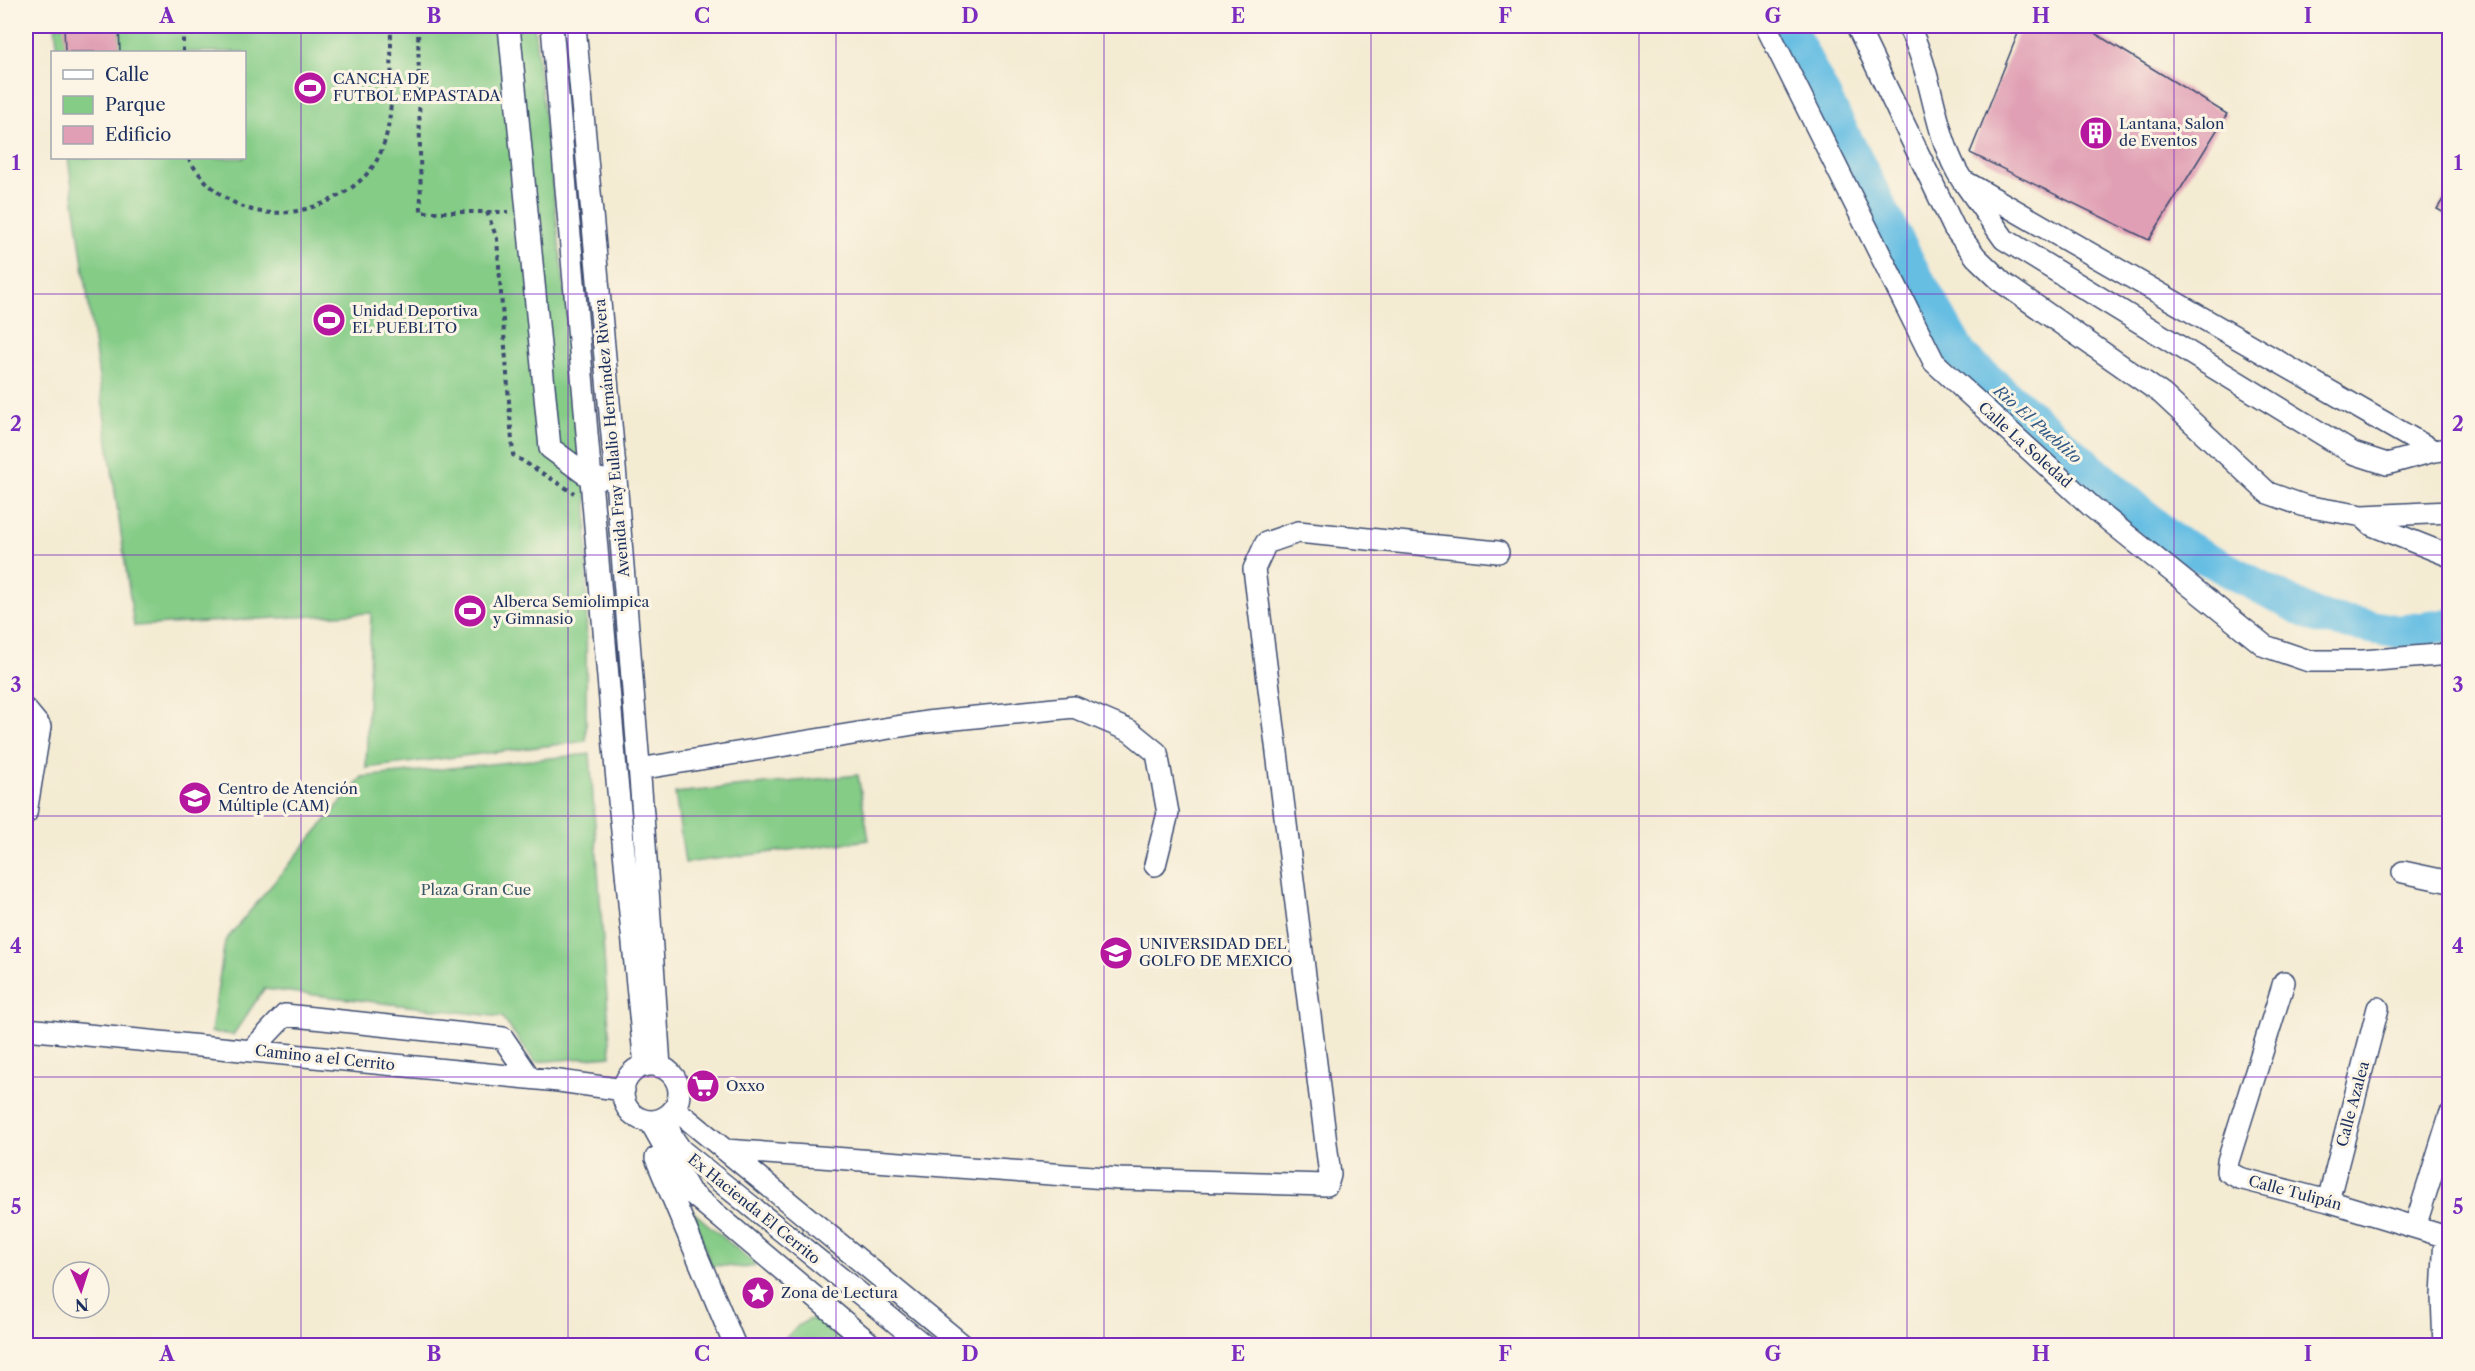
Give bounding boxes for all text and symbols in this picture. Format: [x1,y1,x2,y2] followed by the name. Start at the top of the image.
[158,4,175,28] text: A
[427,4,442,28] text: B
[694,4,710,28] text: C
[961,4,979,28] text: D
[1231,4,1245,28] text: E
[1498,4,1512,28] text: F
[1765,4,1782,28] text: G
[2032,4,2050,28] text: H
[2304,4,2312,28] text: I
[51,51,246,159] legend
[105,64,149,86] text: Calle
[333,69,501,105] place label: CANCHA DE FUTBOL EMPASTADA
[292,70,328,106] sports icon: CANCHA DE FUTBOL EMPASTADA
[105,94,166,116] text: Parque
[2119,114,2225,150] place label: Lantana, Salon de Eventos
[2078,115,2114,151] building icon: Lantana, Salon de Eventos
[105,124,171,146] text: Edificio
[12,151,21,175] text: 1
[2454,151,2463,175] text: 1
[590,298,633,579] street label: Avenida Fray Eulalio Hernández Rivera
[352,301,478,337] place label: Unidad Deportiva EL PUEBLITO
[311,302,347,338] sports icon: Unidad Deportiva EL PUEBLITO
[1989,379,2086,468] water label: Rio El Pueblito
[1975,398,2076,492] street label: Calle La Soledad
[10,412,22,436] text: 2
[2452,412,2464,436] text: 2
[492,592,650,628] place label: Alberca Semiolimpica y Gimnasio
[452,593,488,629] sports icon: Alberca Semiolimpica y Gimnasio
[10,673,22,697] text: 3
[2452,673,2464,697] text: 3
[218,779,359,815] place label: Centro de Atención Múltiple (CAM)
[177,780,213,816] school or university icon: Centro de Atención Múltiple (CAM)
[421,880,531,899] park label: Plaza Gran Cue
[10,934,22,958] text: 4
[1139,934,1293,970] place label: UNIVERSIDAD DEL GOLFO DE MEXICO
[2452,934,2464,958] text: 4
[1098,935,1134,971] school or university icon: UNIVERSIDAD DEL GOLFO DE MEXICO
[254,1041,396,1074] street label: Camino a el Cerrito
[2332,1059,2373,1149] street label: Calle Azalea
[685,1068,721,1104] supermarket icon: Oxxo
[726,1076,765,1095] place label: Oxxo
[684,1149,824,1268] street label: Ex Hacienda El Cerrito
[2246,1171,2344,1214] street label: Calle Tulipán
[10,1195,22,1219] text: 5
[2452,1195,2464,1219] text: 5
[51,1260,111,1320] north arrow
[740,1275,776,1311] place icon: Zona de Lectura
[781,1283,898,1302] place label: Zona de Lectura
[74,1295,89,1315] text: N
[158,1342,175,1366] text: A
[427,1342,442,1366] text: B
[694,1342,710,1366] text: C
[961,1342,979,1366] text: D
[1231,1342,1245,1366] text: E
[1498,1342,1512,1366] text: F
[1765,1342,1782,1366] text: G
[2032,1342,2050,1366] text: H
[2304,1342,2312,1366] text: I

